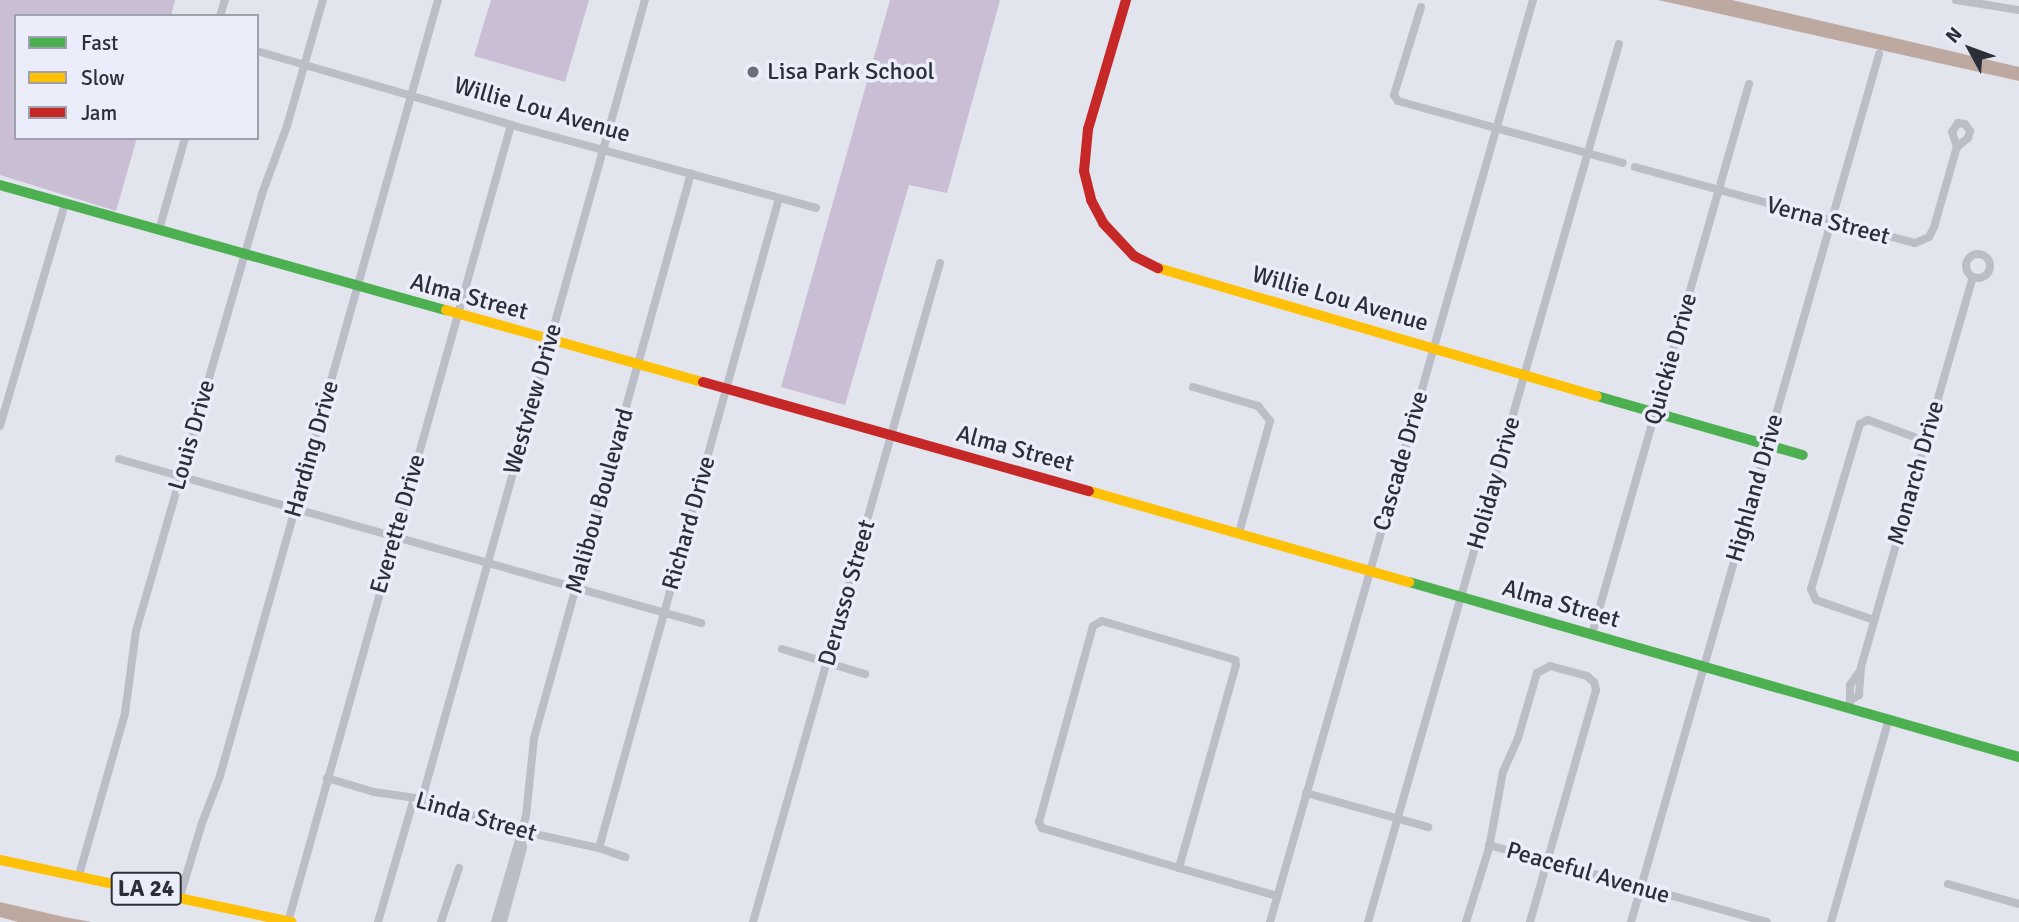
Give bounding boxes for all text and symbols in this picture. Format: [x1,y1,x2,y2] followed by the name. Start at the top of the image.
[14,14,259,140] legend
[1935,14,2005,84] north arrow
[1941,22,1968,48] text: N
[81,30,118,56] text: Fast
[767,58,935,86] place label: Lisa Park School
[745,64,761,80] marker: Lisa Park School
[81,65,125,91] text: Slow
[450,71,634,149] street label: Willie Lou Avenue
[81,100,117,126] text: Jam
[1763,191,1893,251] street label: Verna Street
[1248,260,1432,338] street label: Willie Lou Avenue
[407,267,531,327] street label: Alma Street
[1638,290,1704,428] street label: Quickie Drive
[498,320,568,478] street label: Westview Drive
[163,377,221,493] street label: Louis Drive
[279,377,345,521] street label: Harding Drive
[1367,388,1435,534] street label: Cascade Drive
[1882,397,1950,549] street label: Monarch Drive
[560,405,640,597] street label: Malibou Boulevard
[1720,411,1790,565] street label: Highland Drive
[1461,413,1527,553] street label: Holiday Drive
[953,419,1077,479] street label: Alma Street
[364,451,432,597] street label: Everette Drive
[656,453,722,593] street label: Richard Drive
[812,517,882,669] street label: Derusso Street
[1499,574,1623,634] street label: Alma Street
[412,786,540,848] street label: Linda Street
[1503,836,1673,910] street label: Peaceful Avenue
[109,870,183,908] road number: LA 24

